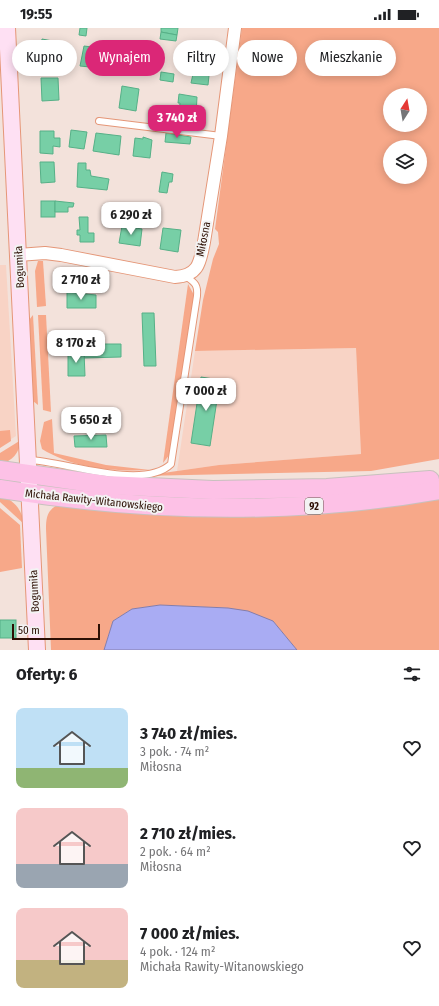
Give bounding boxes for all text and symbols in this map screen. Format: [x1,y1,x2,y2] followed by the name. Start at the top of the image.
[20,5,52,23] text: 19:55
[12,40,77,76] chip: Kupno
[85,40,165,76] chip: Wynajem
[173,40,229,76] chip: Filtry
[237,40,297,76] chip: Nowe
[305,40,396,76] chip: Mieszkanie
[383,88,427,132] north arrow
[383,88,427,184] map controls
[136,105,218,139] pin: 3 740 zł
[157,110,197,125] text: 3 740 zł
[383,140,427,184] button: layers
[90,202,172,236] pin: 6 290 zł
[110,207,152,222] text: 6 290 zł
[194,221,213,258] street label: Miłosna
[12,245,27,288] street label: Bogumiła
[40,267,122,301] pin: 2 710 zł
[61,272,101,287] text: 2 710 zł
[35,330,117,364] pin: 8 170 zł
[56,335,96,350] text: 8 170 zł
[165,378,247,412] pin: 7 000 zł
[185,383,227,398] text: 7 000 zł
[50,407,132,441] pin: 5 650 zł
[70,412,112,427] text: 5 650 zł
[24,487,164,514] street label: Michała Rawity-Witanowskiego
[305,498,323,514] road number: 92
[27,569,42,612] street label: Bogumiła
[12,622,100,641] scale bar
[18,624,40,637] text: 50 m
[401,663,423,685] icon: filters
[16,664,77,685] text: Oferty: 6
[140,723,237,744] text: 3 740 zł/mies.
[48,724,96,772] icon: home
[401,737,423,759] icon: heart
[140,744,209,759] text: 3 pok. · 74 m²
[140,759,182,774] text: Miłosna
[140,823,236,844] text: 2 710 zł/mies.
[48,824,96,872] icon: home
[401,837,423,859] icon: heart
[140,844,211,859] text: 2 pok. · 64 m²
[140,859,182,874] text: Miłosna
[140,923,239,944] text: 7 000 zł/mies.
[48,924,96,972] icon: home
[401,937,423,959] icon: heart
[140,944,215,959] text: 4 pok. · 124 m²
[140,959,304,974] text: Michała Rawity-Witanowskiego

